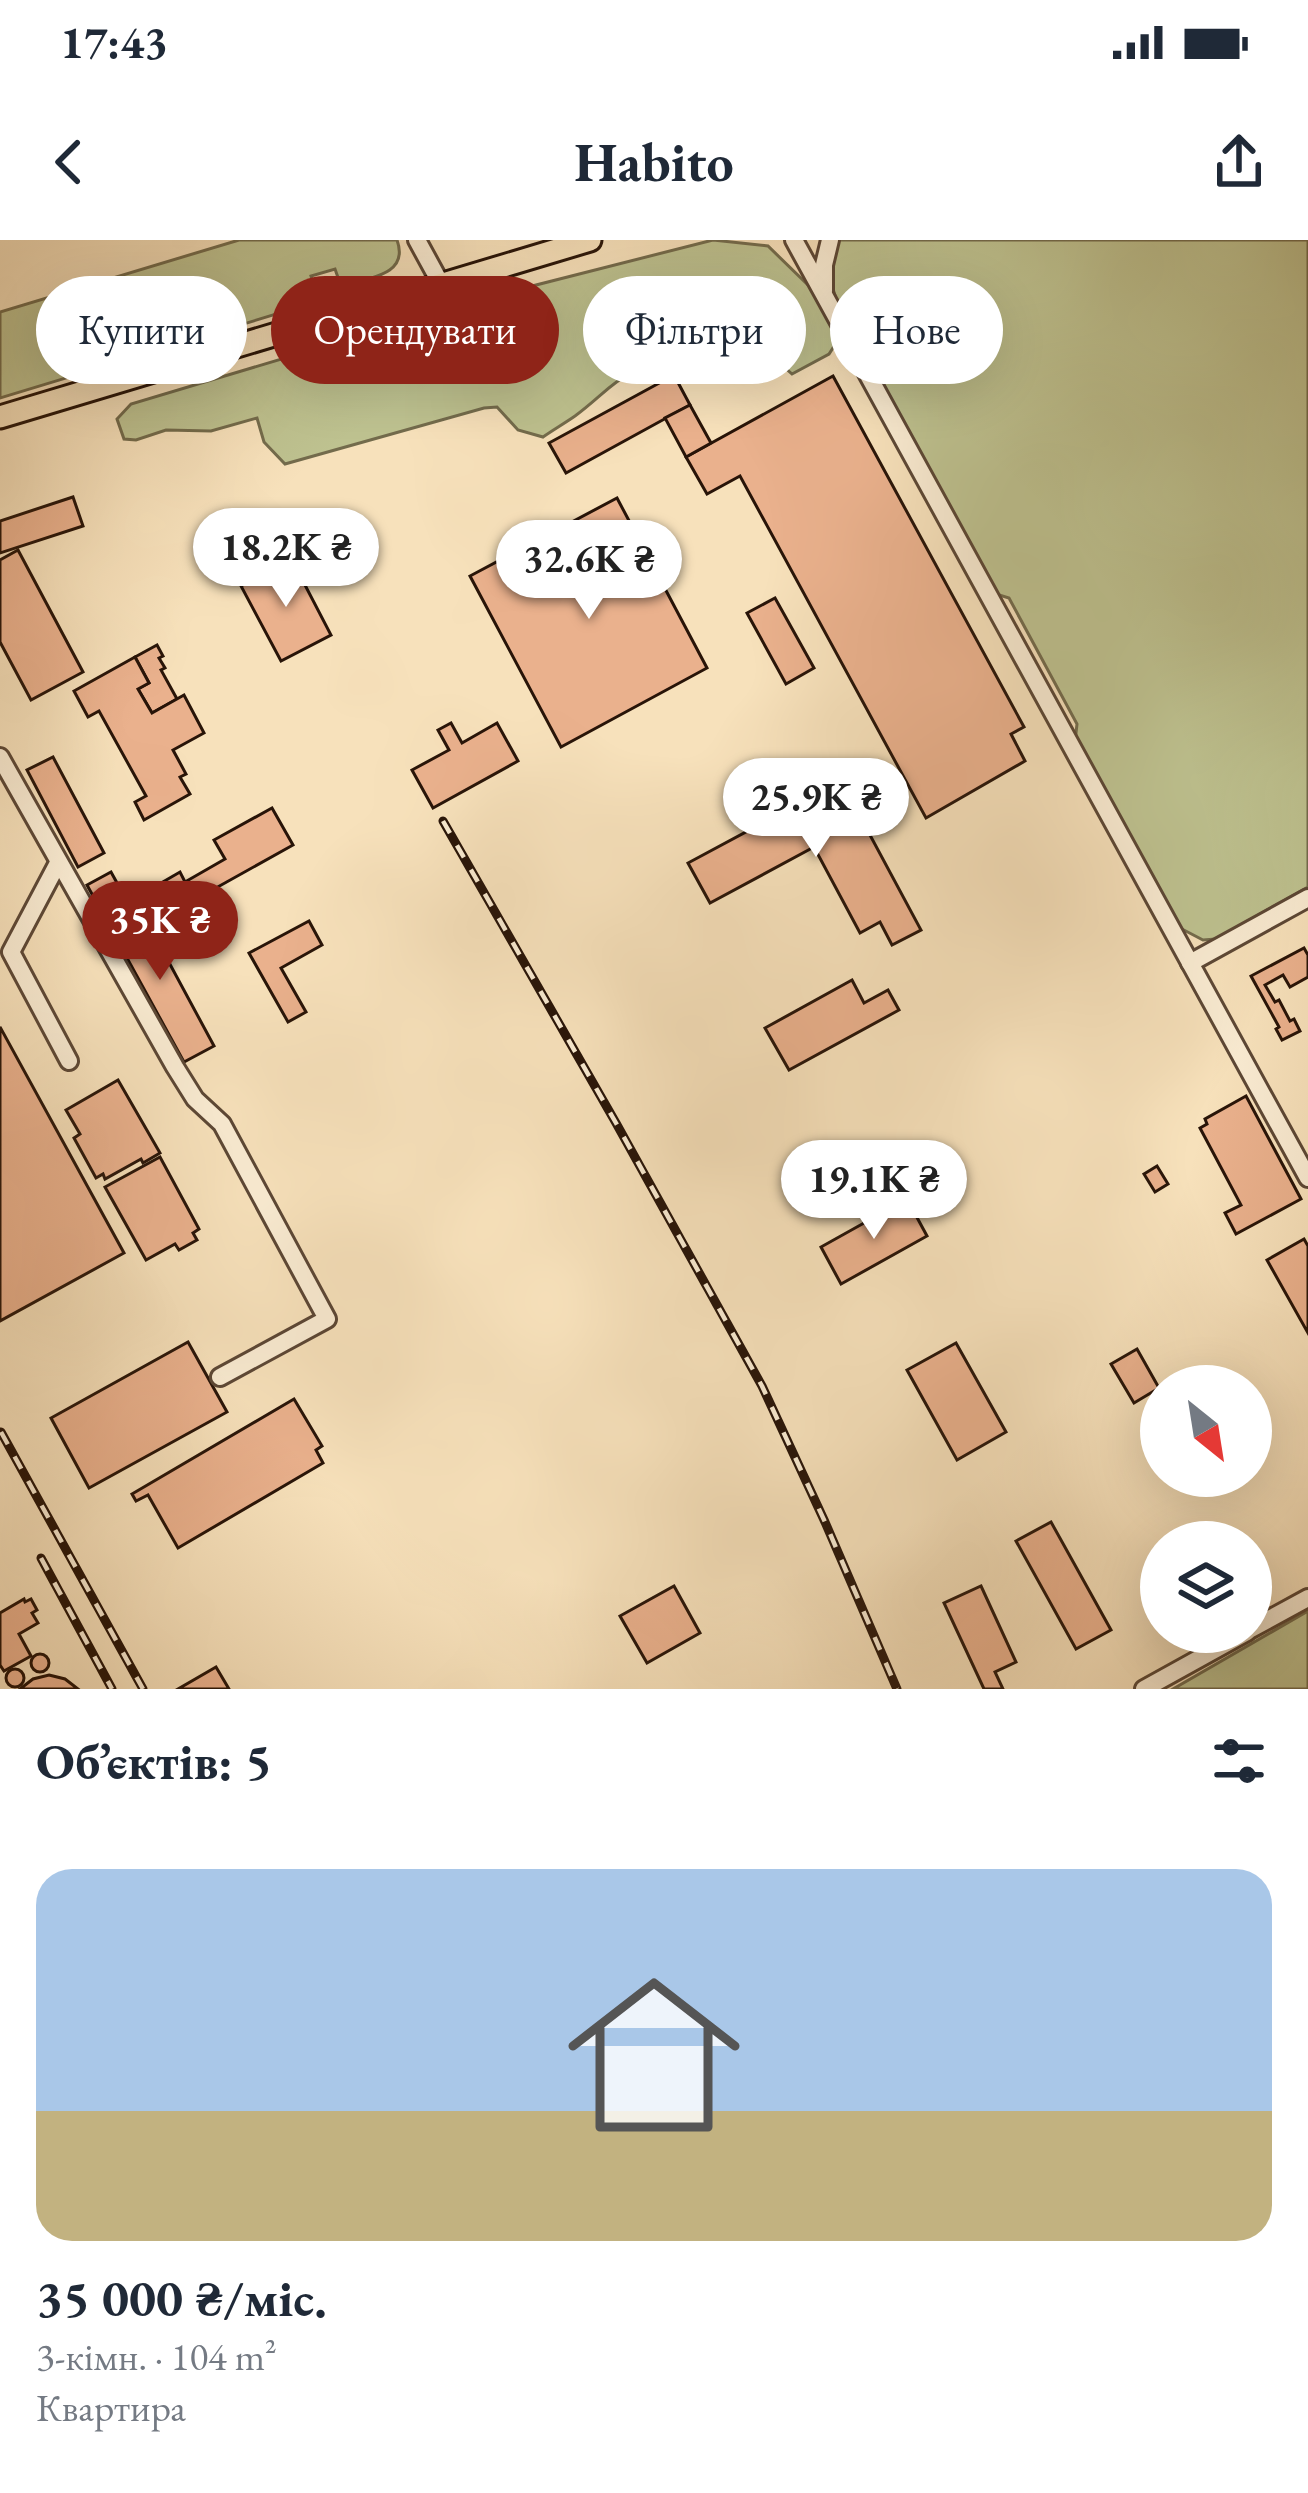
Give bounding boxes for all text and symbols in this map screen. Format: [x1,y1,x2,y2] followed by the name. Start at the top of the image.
[60,13,168,71] text: 17:43
[574,127,734,197] text: Habito
[36,129,102,195] icon: back
[1206,129,1272,195] icon: share
[36,276,247,384] chip: Купити
[271,276,559,384] chip: Орендувати
[583,276,806,384] chip: Фільтри
[830,276,1003,384] chip: Нове
[175,508,397,610] pin: 18.2K ₴
[478,520,700,622] pin: 32.6K ₴
[220,521,352,572] text: 18.2K ₴
[523,533,655,584] text: 32.6K ₴
[705,758,927,860] pin: 25.9K ₴
[750,771,882,822] text: 25.9K ₴
[76,881,244,983] pin: 35K ₴
[109,894,211,945] text: 35K ₴
[763,1140,985,1242] pin: 19.1K ₴
[808,1153,940,1204] text: 19.1K ₴
[1140,1365,1272,1497] north arrow
[1140,1365,1272,1653] map controls
[1140,1521,1272,1653] button: layers
[36,1728,272,1794] text: Об’єктів: 5
[1206,1728,1272,1794] icon: filters
[546,1947,762,2163] icon: home
[36,2265,327,2331] text: 35 000 ₴/міс.
[36,2331,277,2382] text: 3-кімн. · 104 m²
[36,2382,186,2433] text: Квартира

